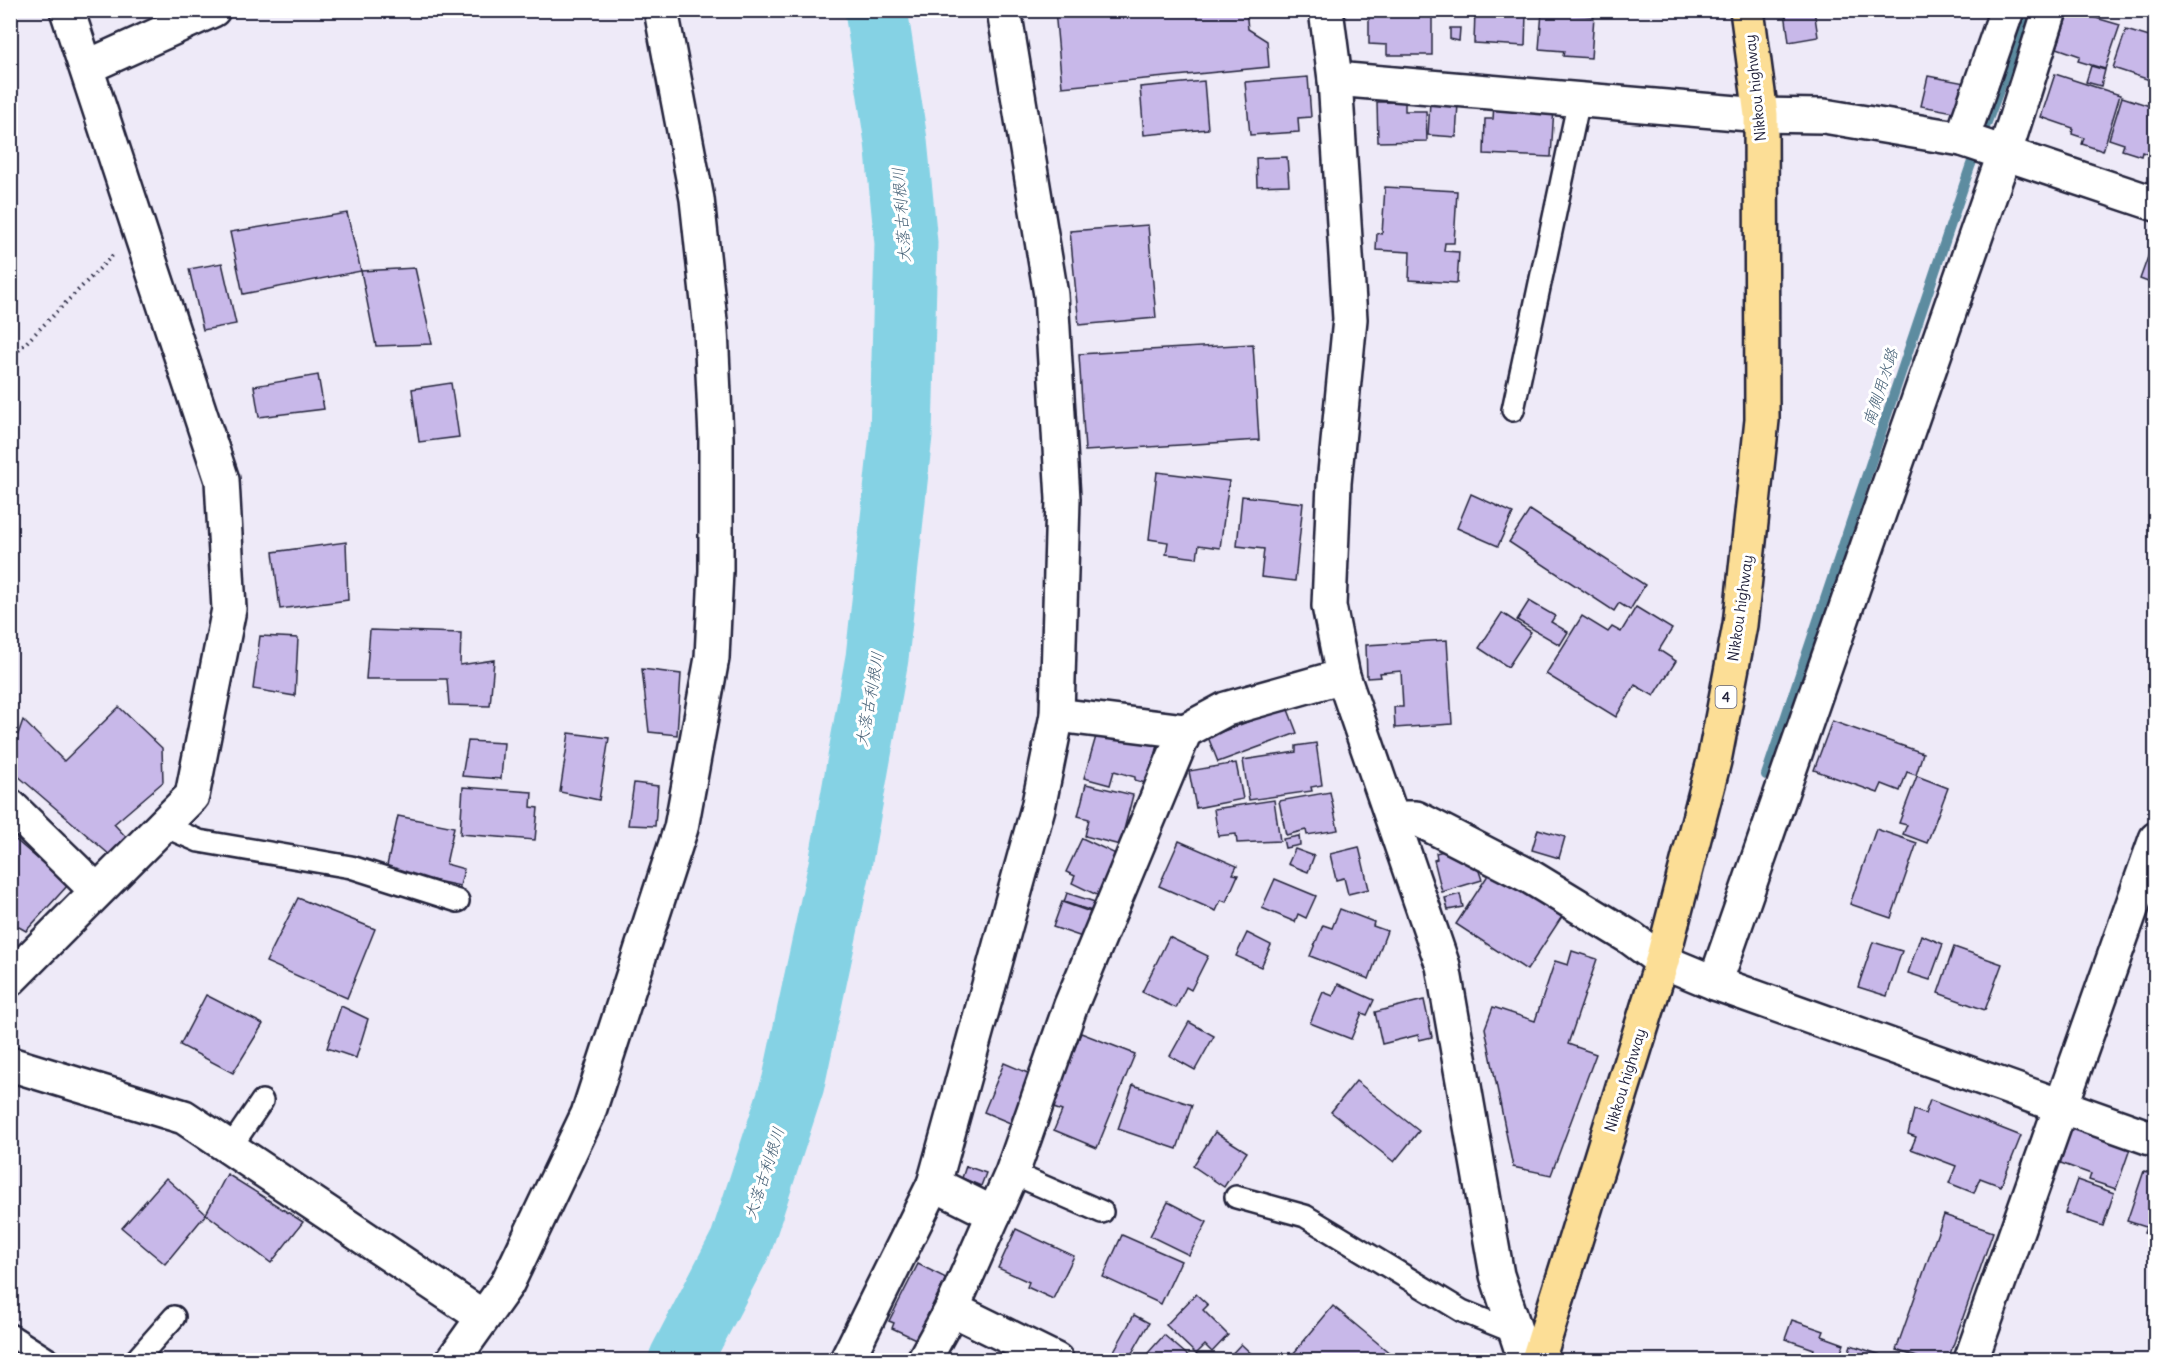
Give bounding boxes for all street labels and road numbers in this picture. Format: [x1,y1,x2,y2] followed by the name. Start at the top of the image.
[1740,34,1770,142] street label: Nikkou highway
[1723,554,1757,662] street label: Nikkou highway
[1716,686,1736,708] road number: 4
[1600,1026,1650,1134] street label: Nikkou highway

